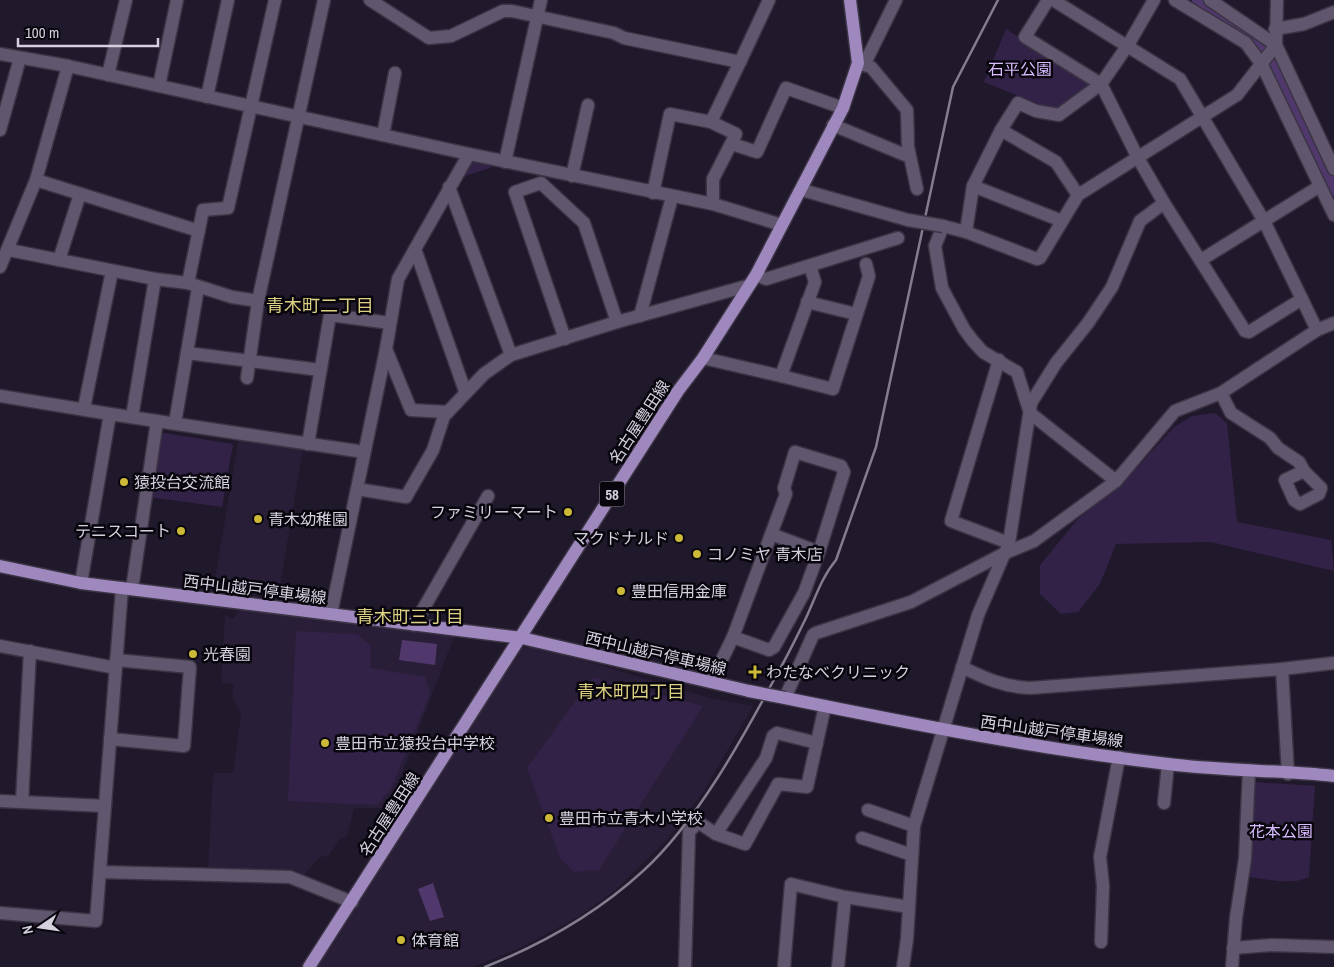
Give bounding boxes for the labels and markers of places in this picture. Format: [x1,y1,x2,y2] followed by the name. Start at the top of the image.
[134,471,230,493] place label: 猿投台交流館
[118,476,130,488] marker: 猿投台交流館
[430,501,558,523] place label: ファミリーマート
[562,506,574,518] marker: ファミリーマート
[268,508,348,530] place label: 青木幼稚園
[252,513,264,525] marker: 青木幼稚園
[75,520,171,542] place label: テニスコート
[175,525,187,537] marker: テニスコート
[573,527,669,549] place label: マクドナルド
[673,532,685,544] marker: マクドナルド
[707,543,823,565] place label: コノミヤ 青木店
[691,548,703,560] marker: コノミヤ 青木店
[631,580,727,602] place label: 豊田信用金庫
[615,585,627,597] marker: 豊田信用金庫
[203,643,251,665] place label: 光春園
[187,648,199,660] marker: 光春園
[766,661,910,683] place label: わたなべクリニック
[748,665,762,679] marker: わたなべクリニック
[335,732,495,754] place label: 豊田市立猿投台中学校
[319,737,331,749] marker: 豊田市立猿投台中学校
[559,807,703,829] place label: 豊田市立青木小学校
[543,812,555,824] marker: 豊田市立青木小学校
[411,929,459,951] place label: 体育館
[395,934,407,946] marker: 体育館

